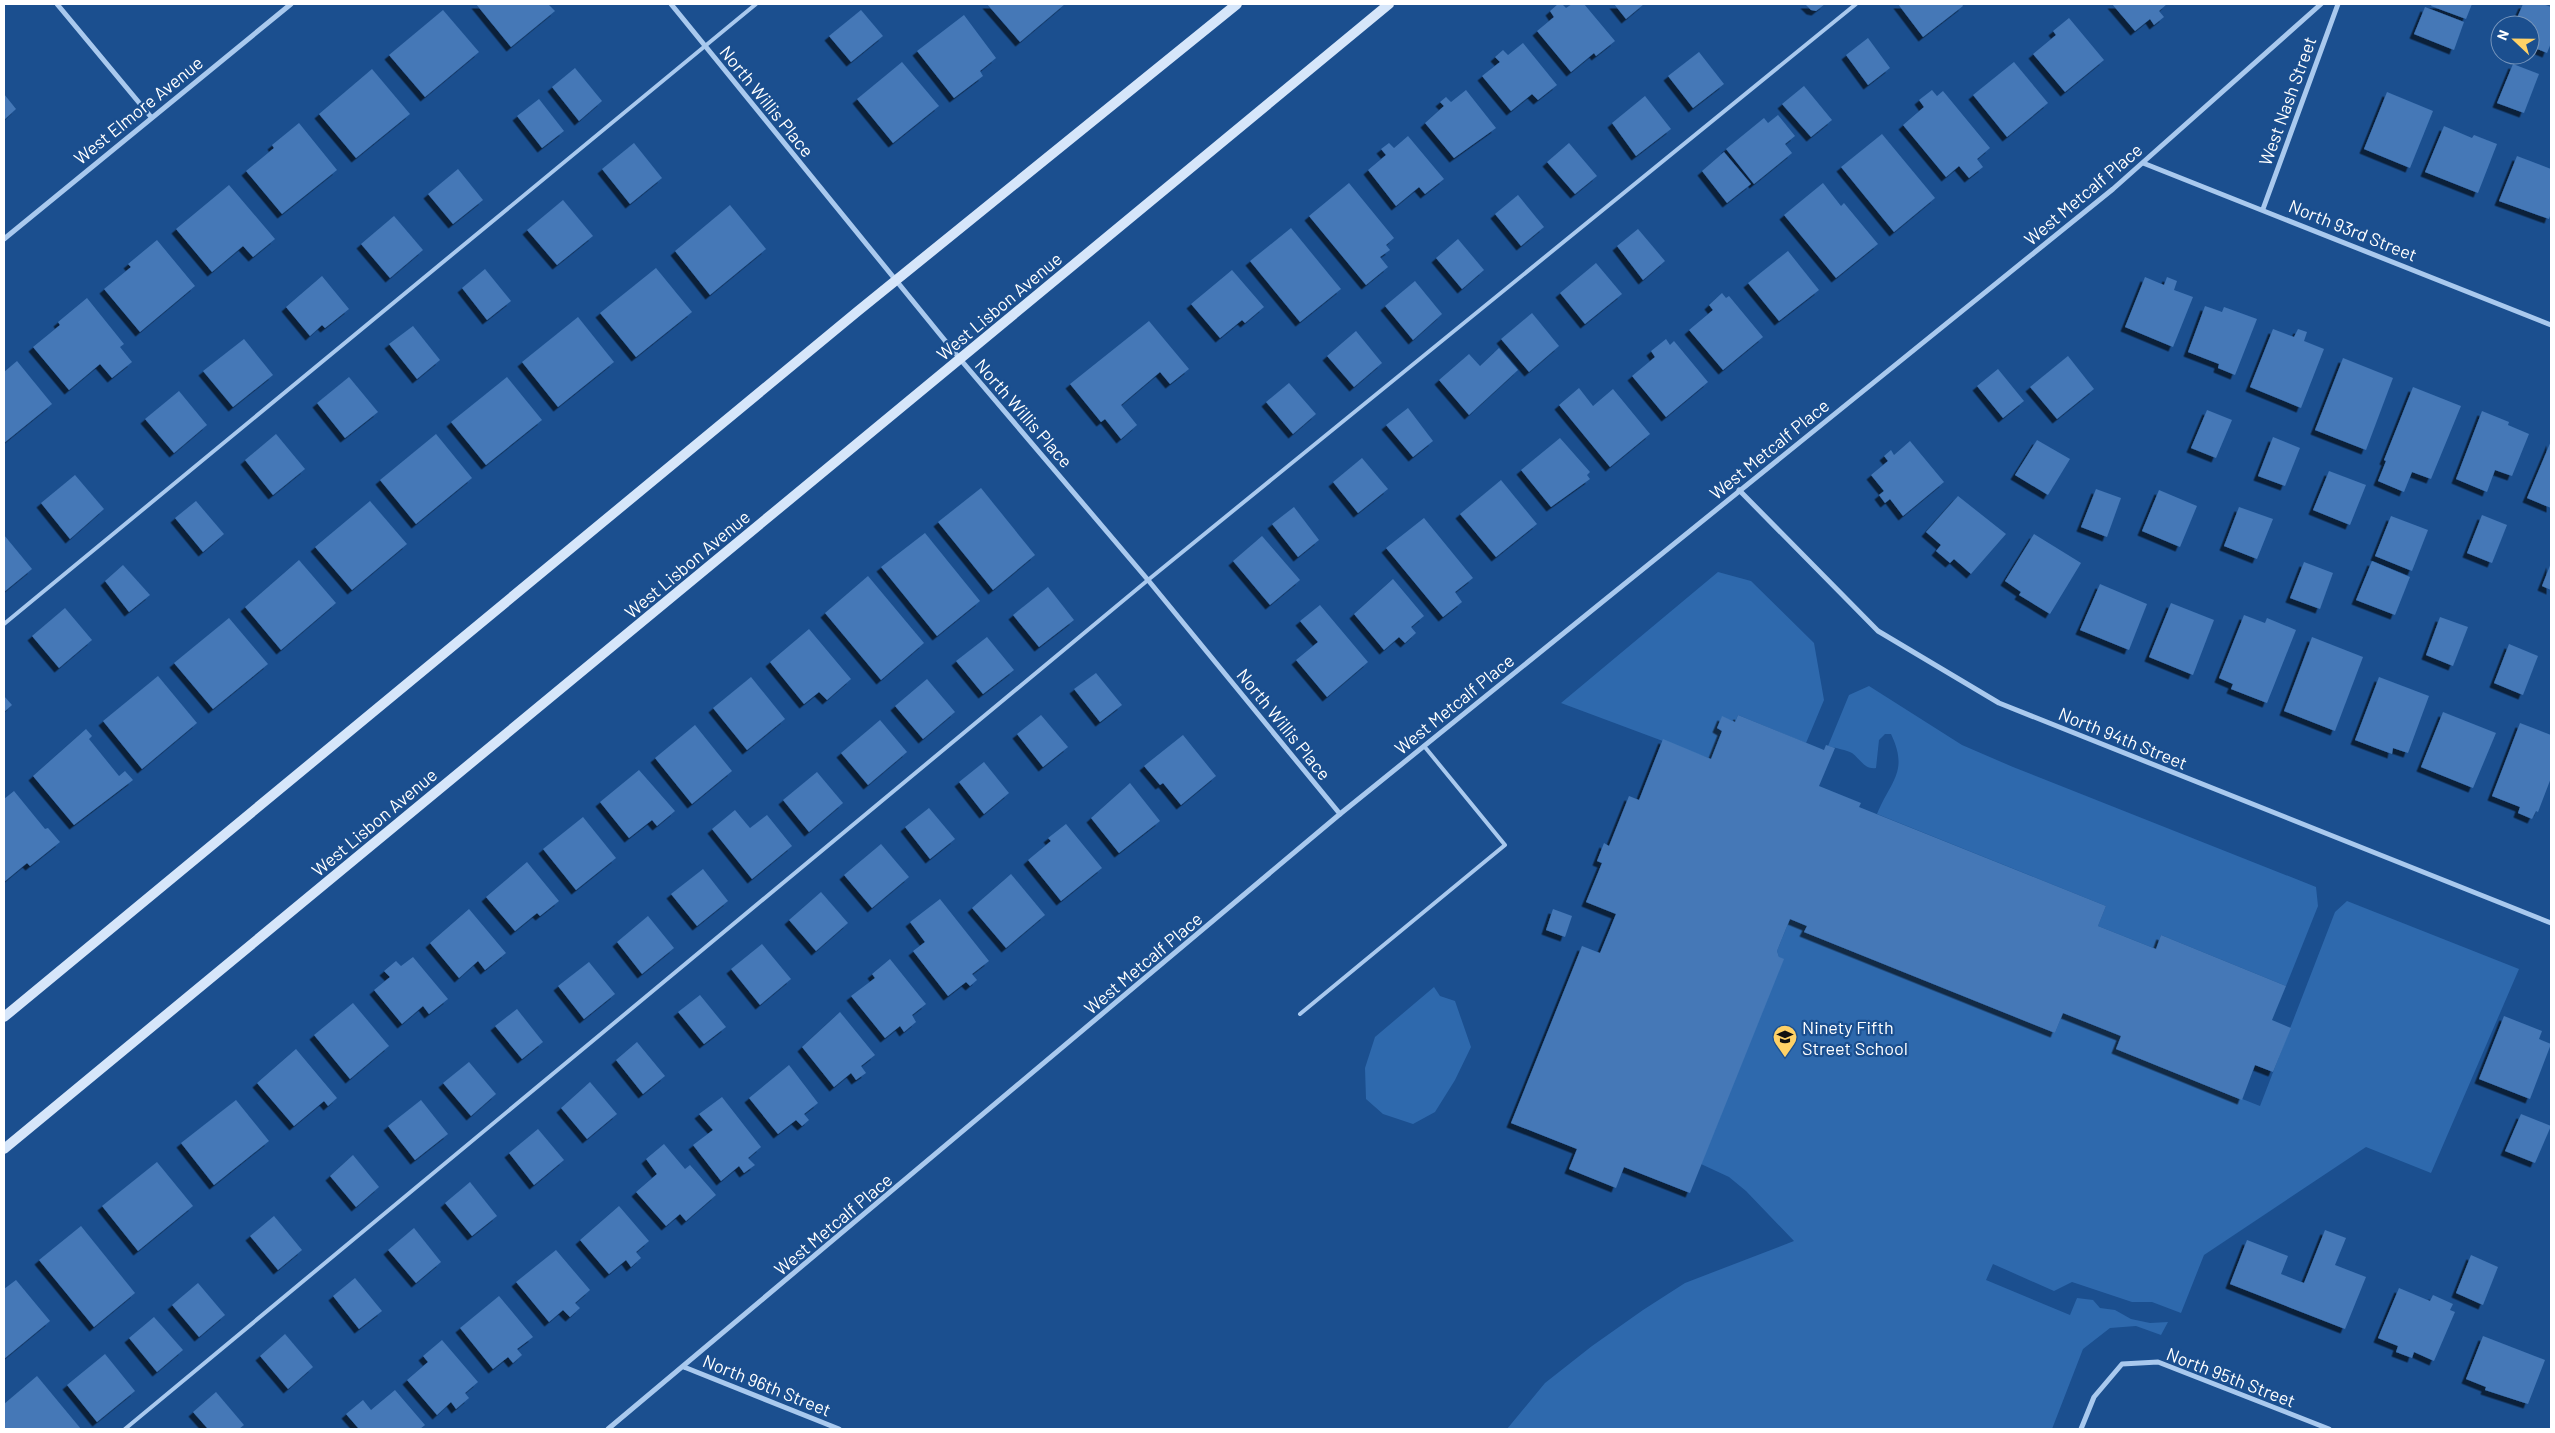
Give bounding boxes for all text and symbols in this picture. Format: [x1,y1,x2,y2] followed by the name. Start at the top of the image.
[2490,15,2540,65] north arrow
[2493,27,2512,42] text: N
[2253,34,2321,168] street label: West Nash Street
[715,41,819,161] street label: North Willis Place
[69,51,207,169] street label: West Elmore Avenue
[2019,138,2147,250] street label: West Metcalf Place
[2286,194,2420,266] street label: North 93rd Street
[932,247,1066,365] street label: West Lisbon Avenue
[971,354,1077,472] street label: North Willis Place
[1705,394,1833,504] street label: West Metcalf Place
[620,505,754,623] street label: West Lisbon Avenue
[1390,649,1518,759] street label: West Metcalf Place
[1232,664,1336,784] street label: North Willis Place
[2055,702,2191,774] street label: North 94th Street
[307,763,441,881] street label: West Lisbon Avenue
[1079,907,1207,1019] street label: West Metcalf Place
[1802,1016,1908,1059] place label: Ninety Fifth Street School
[1772,1024,1798,1058] school or university icon: Ninety Fifth Street School
[769,1168,897,1280] street label: West Metcalf Place
[2163,1342,2299,1412] street label: North 95th Street
[700,1349,834,1421] street label: North 96th Street

